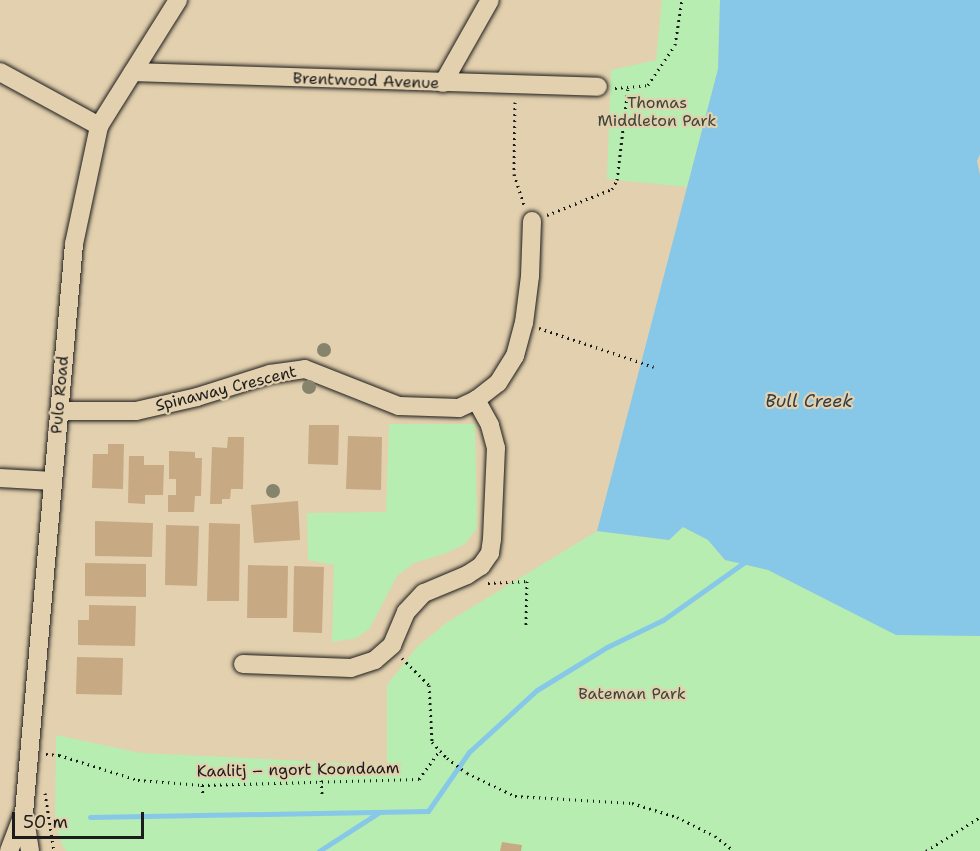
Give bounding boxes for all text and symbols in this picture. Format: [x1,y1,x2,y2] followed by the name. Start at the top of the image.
[292,69,440,93] street label: Brentwood Avenue
[597,93,717,131] park label: Thomas Middleton Park
[47,355,73,435] street label: Pulo Road
[153,362,299,416] street label: Spinaway Crescent
[765,390,853,412] water label: Bull Creek
[578,684,686,704] park label: Bateman Park
[196,759,400,781] street label: Kaalitj – ngort Koondaam
[15,800,147,838] scale bar
[23,810,68,834] text: 50 m

